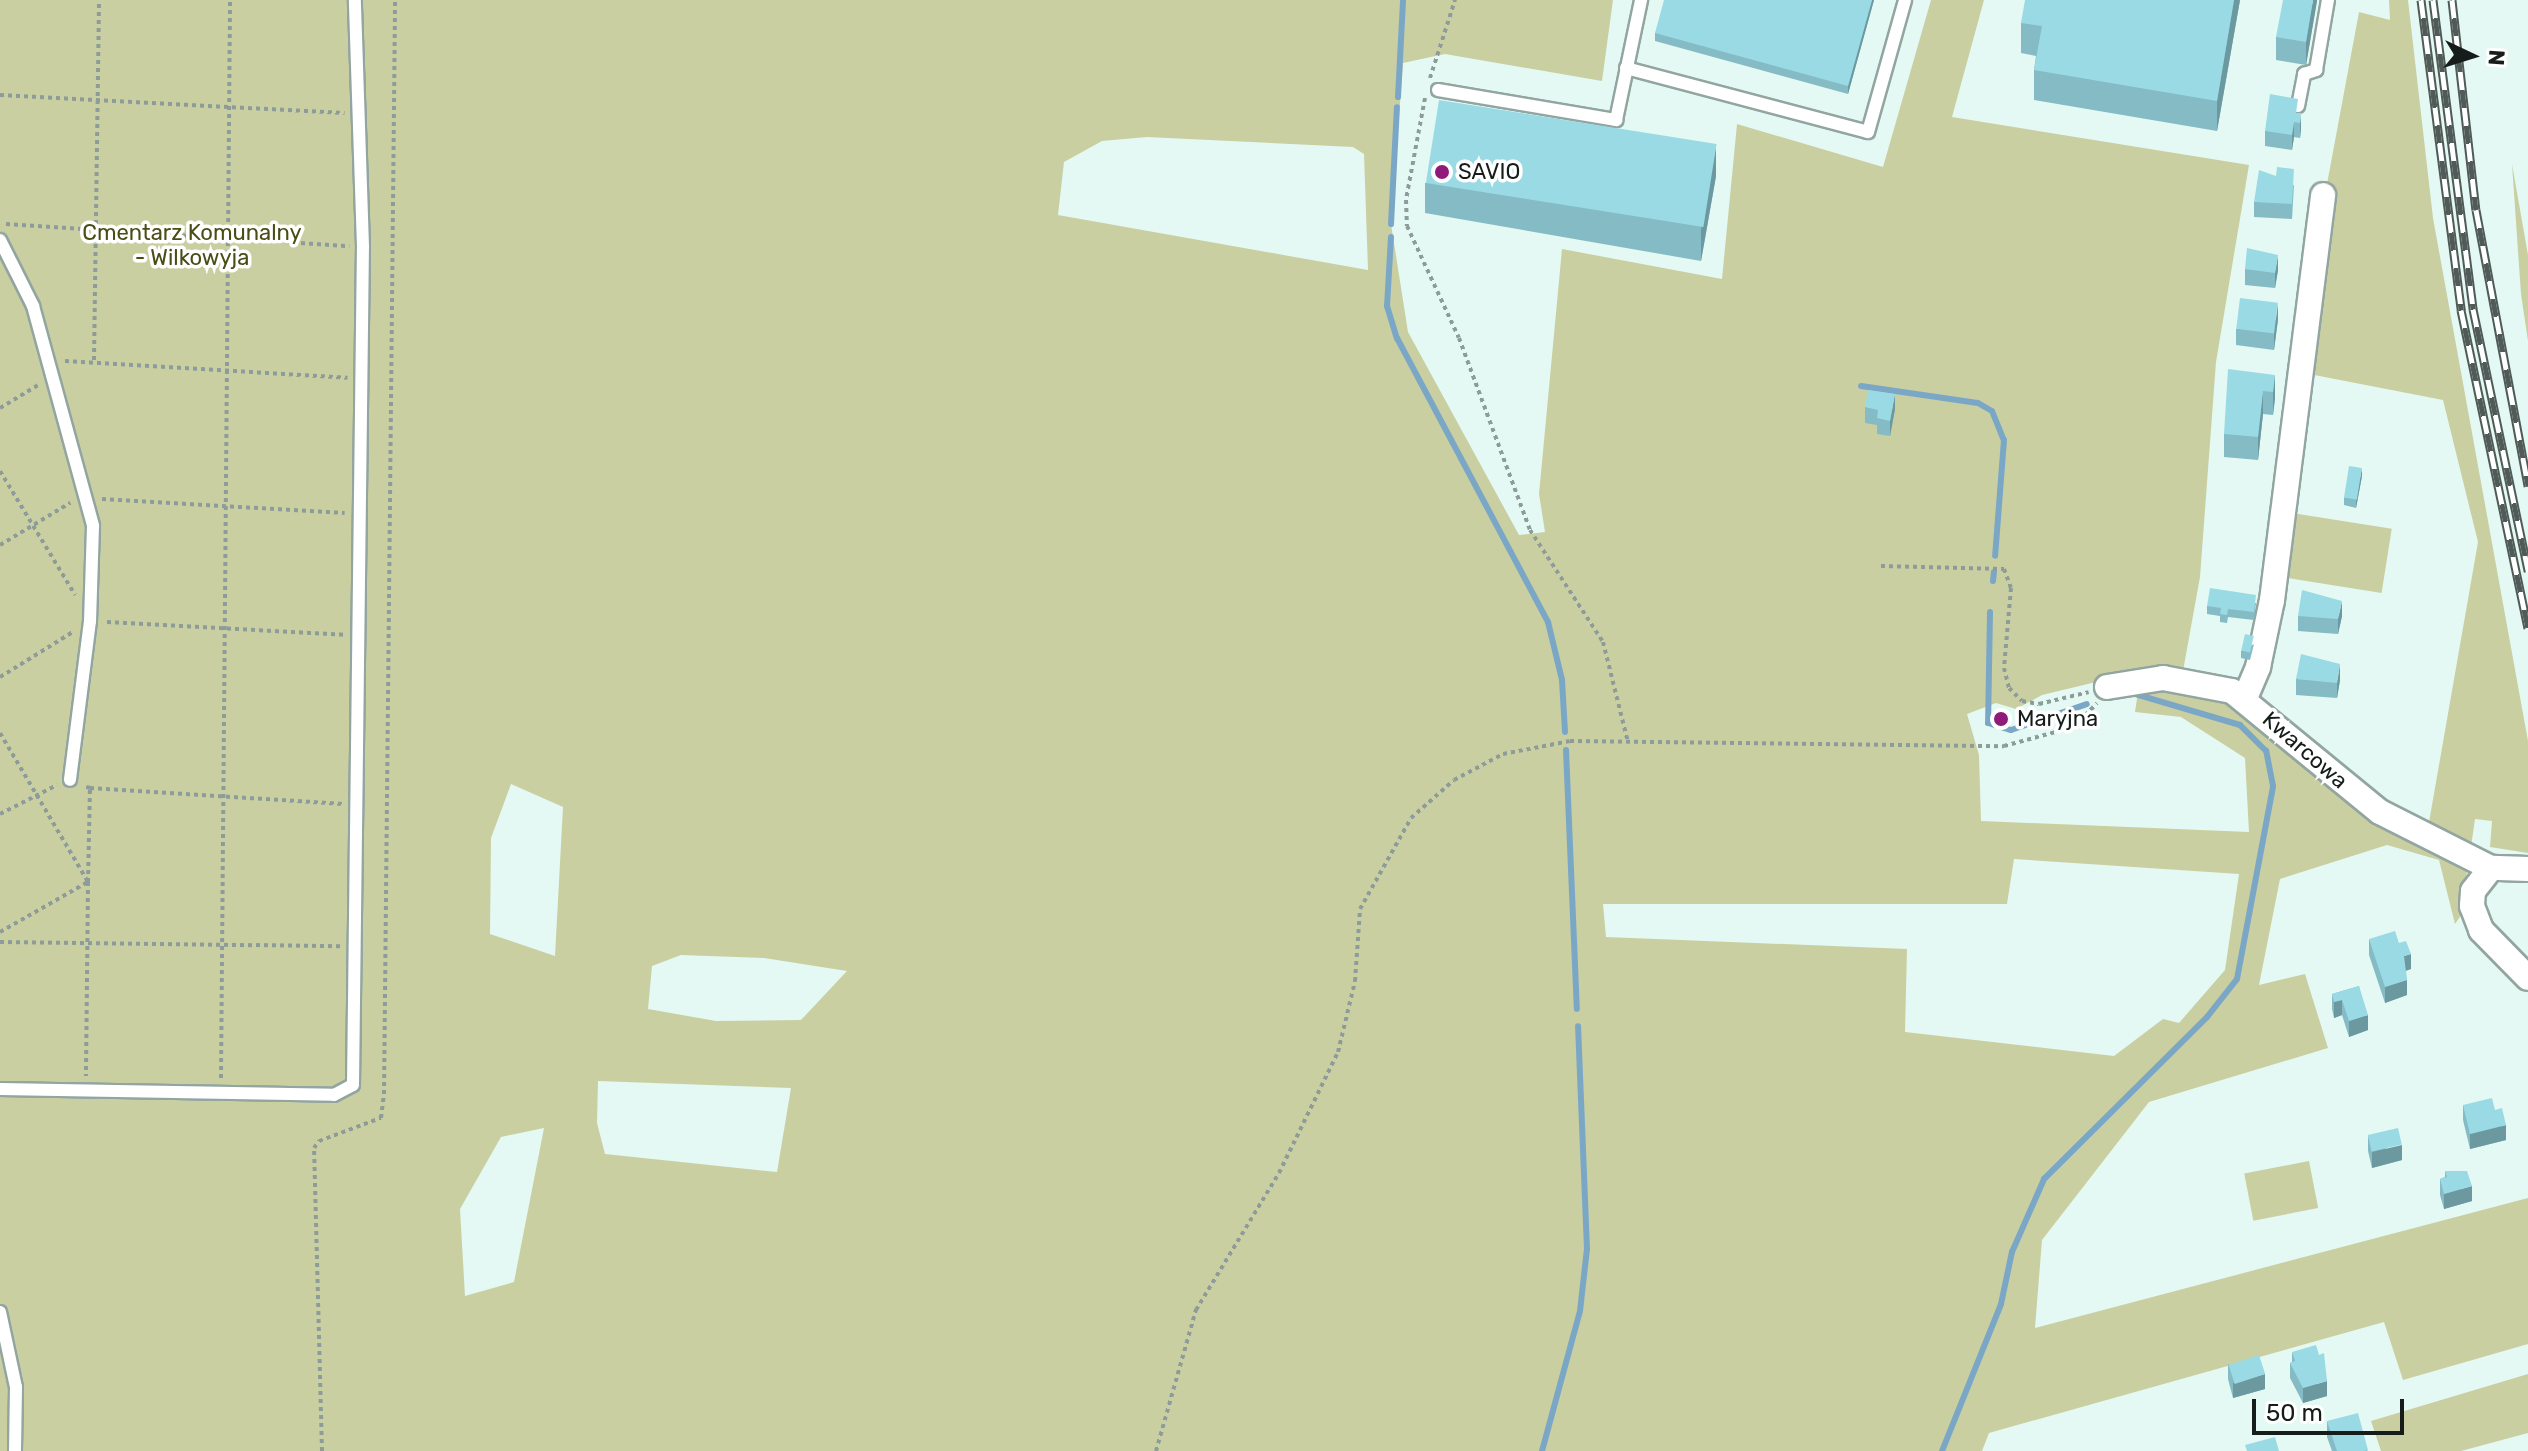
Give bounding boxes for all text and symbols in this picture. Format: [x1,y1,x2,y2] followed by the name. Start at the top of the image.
[2432,16,2512,96] north arrow
[2482,49,2510,67] text: N
[1458,159,1520,185] place label: SAVIO
[1433,163,1451,181] marker: SAVIO
[82,219,302,270] park label: Cmentarz Komunalny - Wilkowyja
[2017,706,2098,732] place label: Maryjna
[2257,706,2353,794] street label: Kwarcowa
[1992,710,2010,728] marker: Maryjna
[2256,1383,2408,1433] scale bar
[2266,1399,2323,1427] text: 50 m

